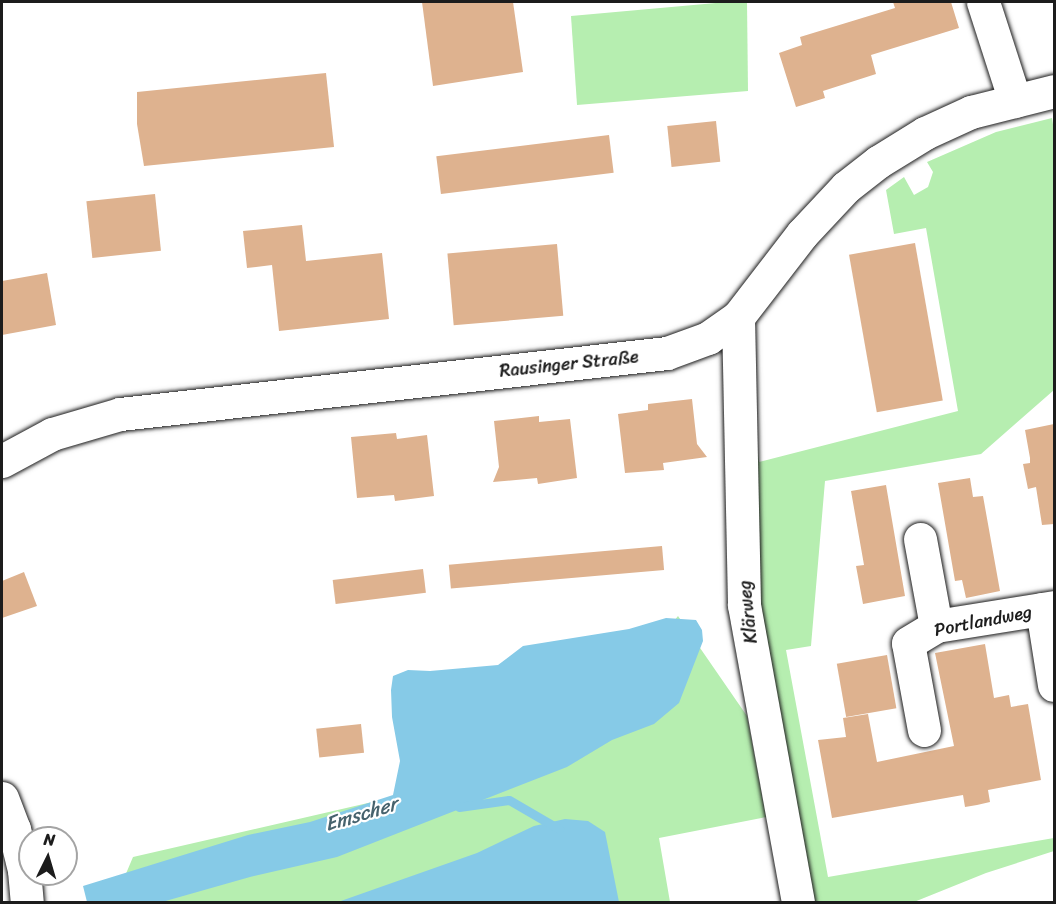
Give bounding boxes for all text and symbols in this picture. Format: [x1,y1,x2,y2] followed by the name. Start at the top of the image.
[498,346,640,382] street label: Rausinger Straße
[734,579,762,645] street label: Klärweg
[932,601,1034,641] street label: Portlandweg
[322,792,400,836] water label: Emscher
[43,825,56,854] text: N
[18,826,78,886] north arrow

